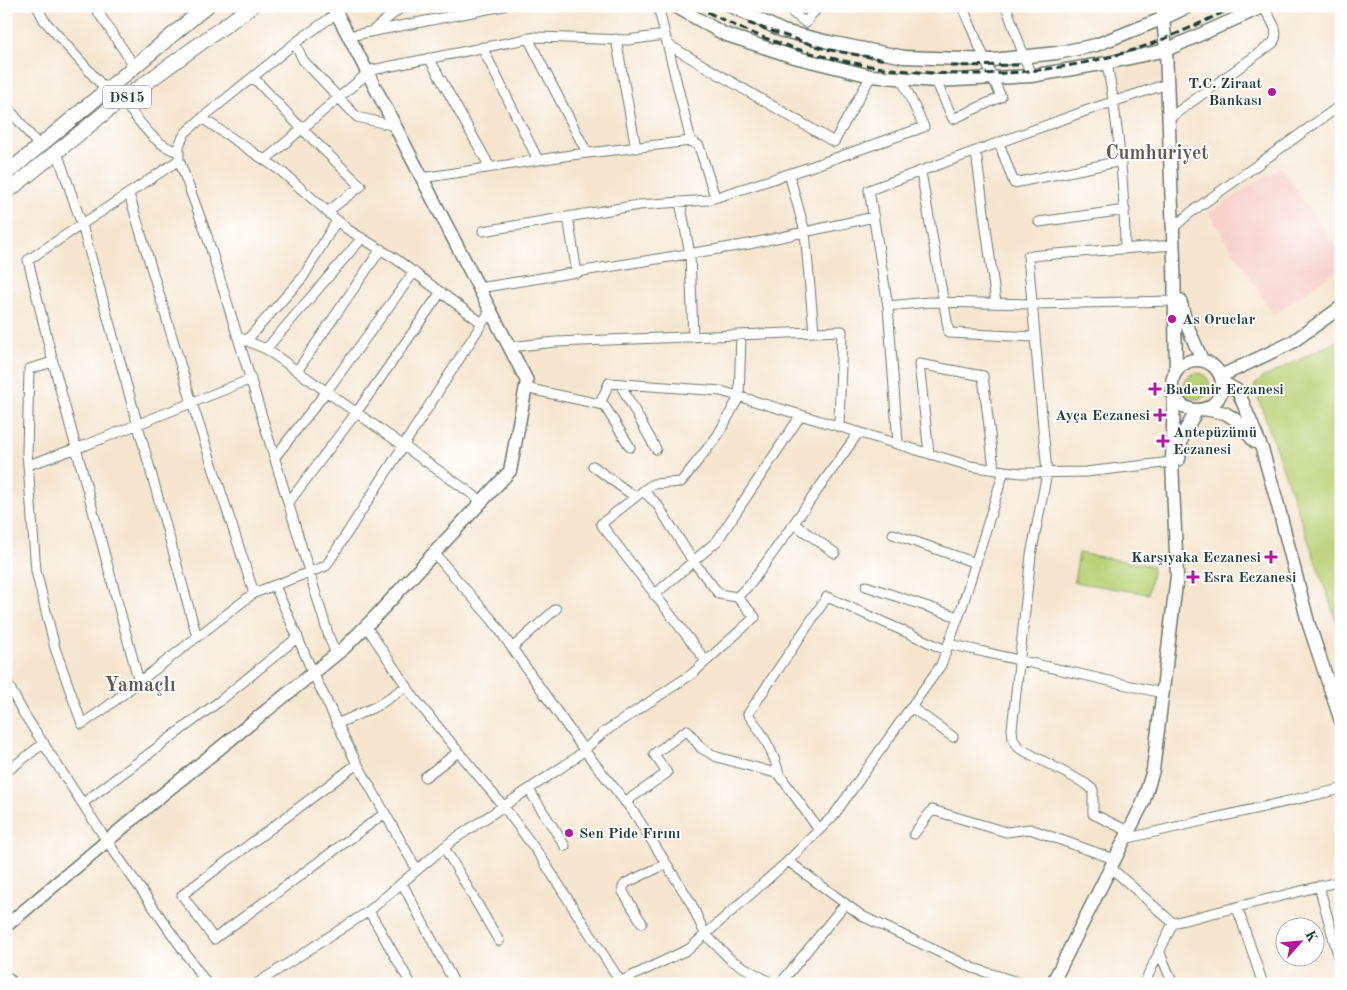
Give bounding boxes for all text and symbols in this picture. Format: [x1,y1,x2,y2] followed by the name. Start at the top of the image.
[1188,77,1263,109] place label: T.C. Ziraat Bankası
[103,85,151,108] road number: D815
[1266,86,1278,98] marker: T.C. Ziraat Bankası
[1105,144,1209,164] district label: Cumhuriyet
[1166,313,1178,325] marker: As Oruclar
[1182,313,1256,328] place label: As Oruclar
[1149,383,1161,395] marker: Bademir Eczanesi
[1165,383,1284,398] place label: Bademir Eczanesi
[1055,409,1150,424] place label: Ayça Eczanesi
[1154,409,1166,421] marker: Ayça Eczanesi
[1173,426,1257,458] place label: Antepüzümü Eczanesi
[1157,435,1169,447] marker: Antepüzümü Eczanesi
[1131,551,1261,566] place label: Karşıyaka Eczanesi
[1265,551,1277,563] marker: Karşıyaka Eczanesi
[1187,571,1199,583] marker: Esra Eczanesi
[1203,571,1296,586] place label: Esra Eczanesi
[104,676,176,696] district label: Yamaçlı
[563,827,575,839] marker: Sen Pide Fırını
[579,827,680,842] place label: Sen Pide Fırını
[1274,918,1324,968] north arrow
[1302,929,1319,945] text: K

